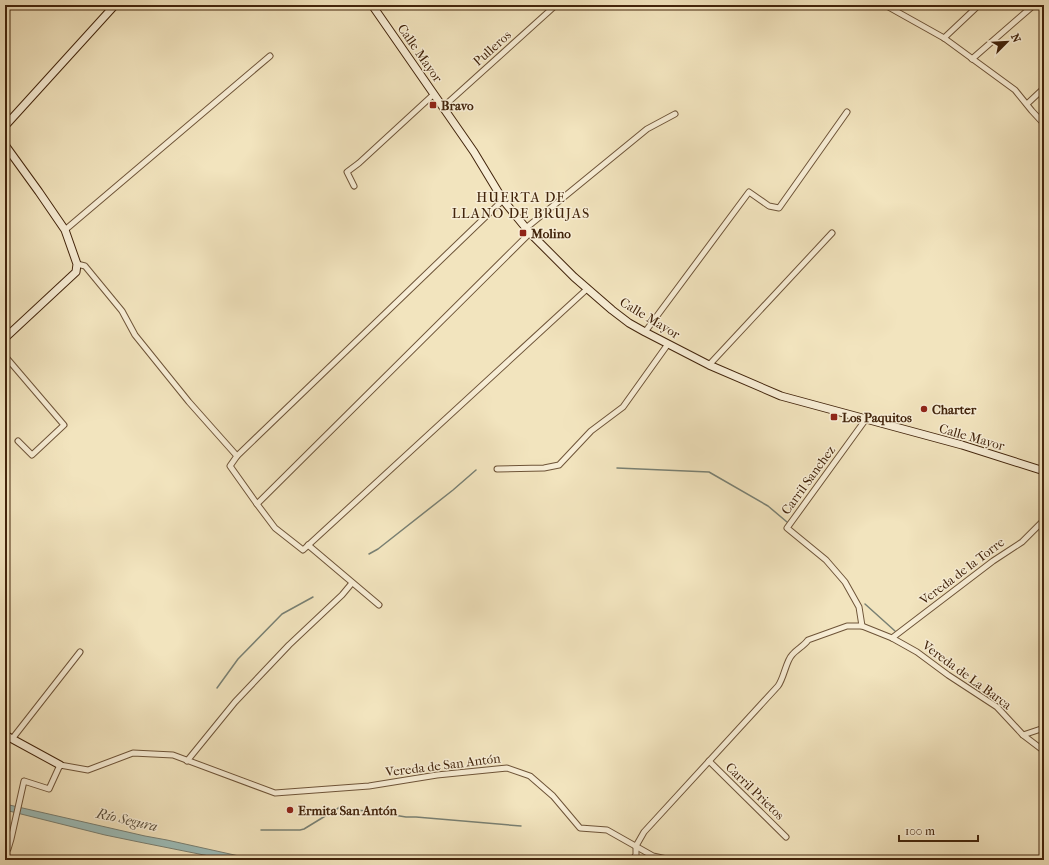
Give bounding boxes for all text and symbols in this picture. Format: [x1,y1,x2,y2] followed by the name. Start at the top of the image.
[395,21,446,85] street label: Calle Mayor
[987,22,1027,62] north arrow
[470,27,514,69] street label: Pulleros
[1008,32,1024,45] text: N
[441,98,474,113] place label: Bravo
[428,100,438,110] marker: Bravo
[452,189,590,222] district label: HUERTA DE LLANO DE BRUJAS
[530,226,571,241] place label: Molino
[518,228,528,238] marker: Molino
[617,294,683,342] street label: Calle Mayor
[932,402,977,417] place label: Charter
[919,404,929,414] marker: Charter
[842,410,912,426] place label: Los Paquitos
[829,412,839,422] marker: Los Paquitos
[937,420,1007,454] street label: Calle Mayor
[778,442,838,517] street label: Carril Sanchez
[916,534,1008,608] street label: Vereda de la Torre
[919,637,1015,713] street label: Vereda de La Barca
[384,750,502,780] street label: Vereda de San Antón
[723,759,788,823] street label: Carril Prietos
[298,803,398,818] place label: Ermita San Antón
[94,805,159,835] water label: Río Segura
[285,805,295,815] marker: Ermita San Antón
[899,817,978,843] scale bar
[905,824,935,838] text: 100 m

